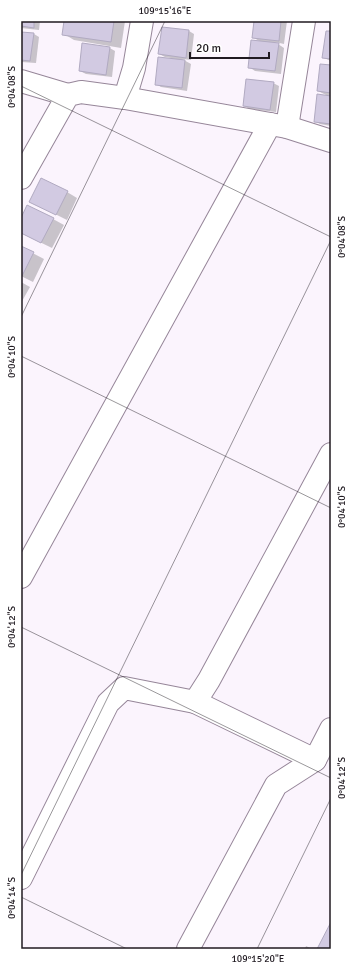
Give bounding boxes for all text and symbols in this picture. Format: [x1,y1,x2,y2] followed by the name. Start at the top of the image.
[138,5,192,17] text: 109°15'16"E
[190,34,269,60] scale bar
[196,41,221,56] text: 20 m
[6,65,18,108] text: 0°04'08"S
[336,215,348,258] text: 0°04'08"S
[6,335,18,378] text: 0°04'10"S
[336,485,348,528] text: 0°04'10"S
[6,605,18,648] text: 0°04'12"S
[336,756,348,799] text: 0°04'12"S
[6,876,18,919] text: 0°04'14"S
[231,953,285,965] text: 109°15'20"E

